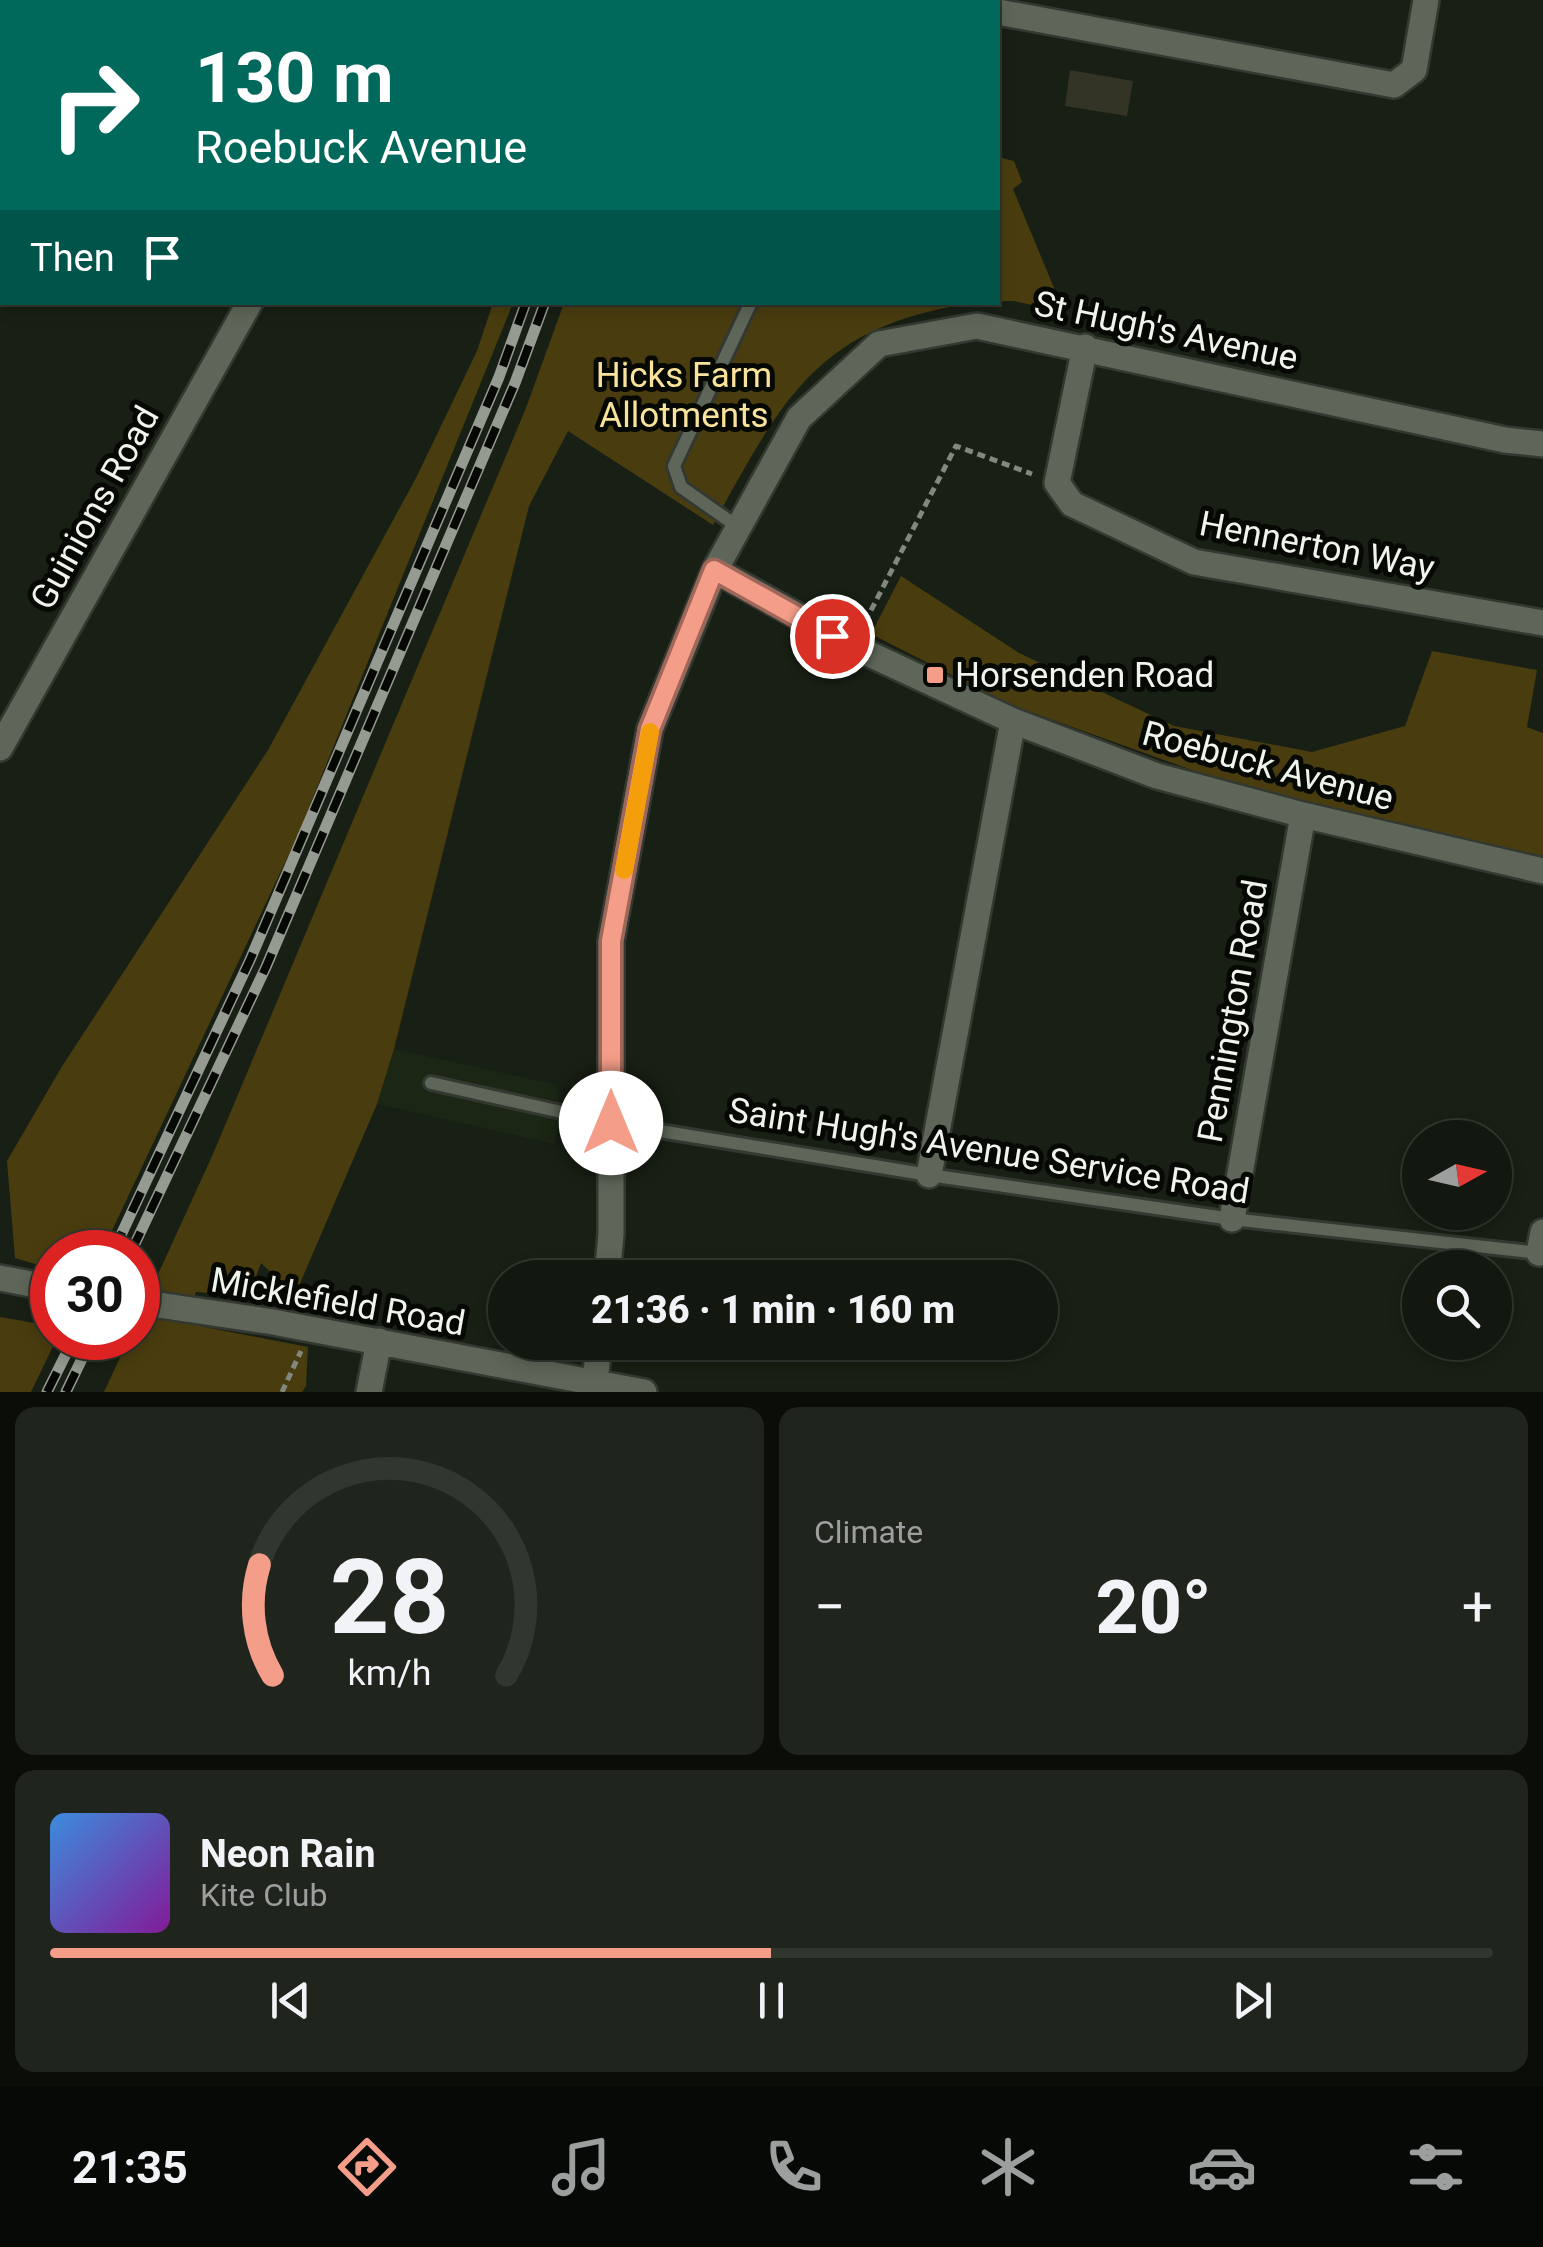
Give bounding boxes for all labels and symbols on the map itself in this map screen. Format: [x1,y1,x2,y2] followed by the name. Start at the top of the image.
[1031,283,1301,379] street label: St Hugh's Avenue
[596,355,772,436] park label: Hicks Farm Allotments
[22,399,168,617] street label: Guinions Road
[1196,503,1438,589] street label: Hennerton Way
[790,594,875,679] pin
[955,655,1214,696] place label: Horsenden Road
[924,664,946,686] marker: Horsenden Road
[1138,713,1398,819] street label: Roebuck Avenue
[1190,876,1276,1146] street label: Pennington Road
[559,1071,663,1175] position arrow
[726,1090,1252,1212] street label: Saint Hugh's Avenue Service Road
[1402,1120,1512,1230] north arrow
[30,1230,160,1360] speed limit sign: 30
[208,1259,468,1345] street label: Micklefield Road

